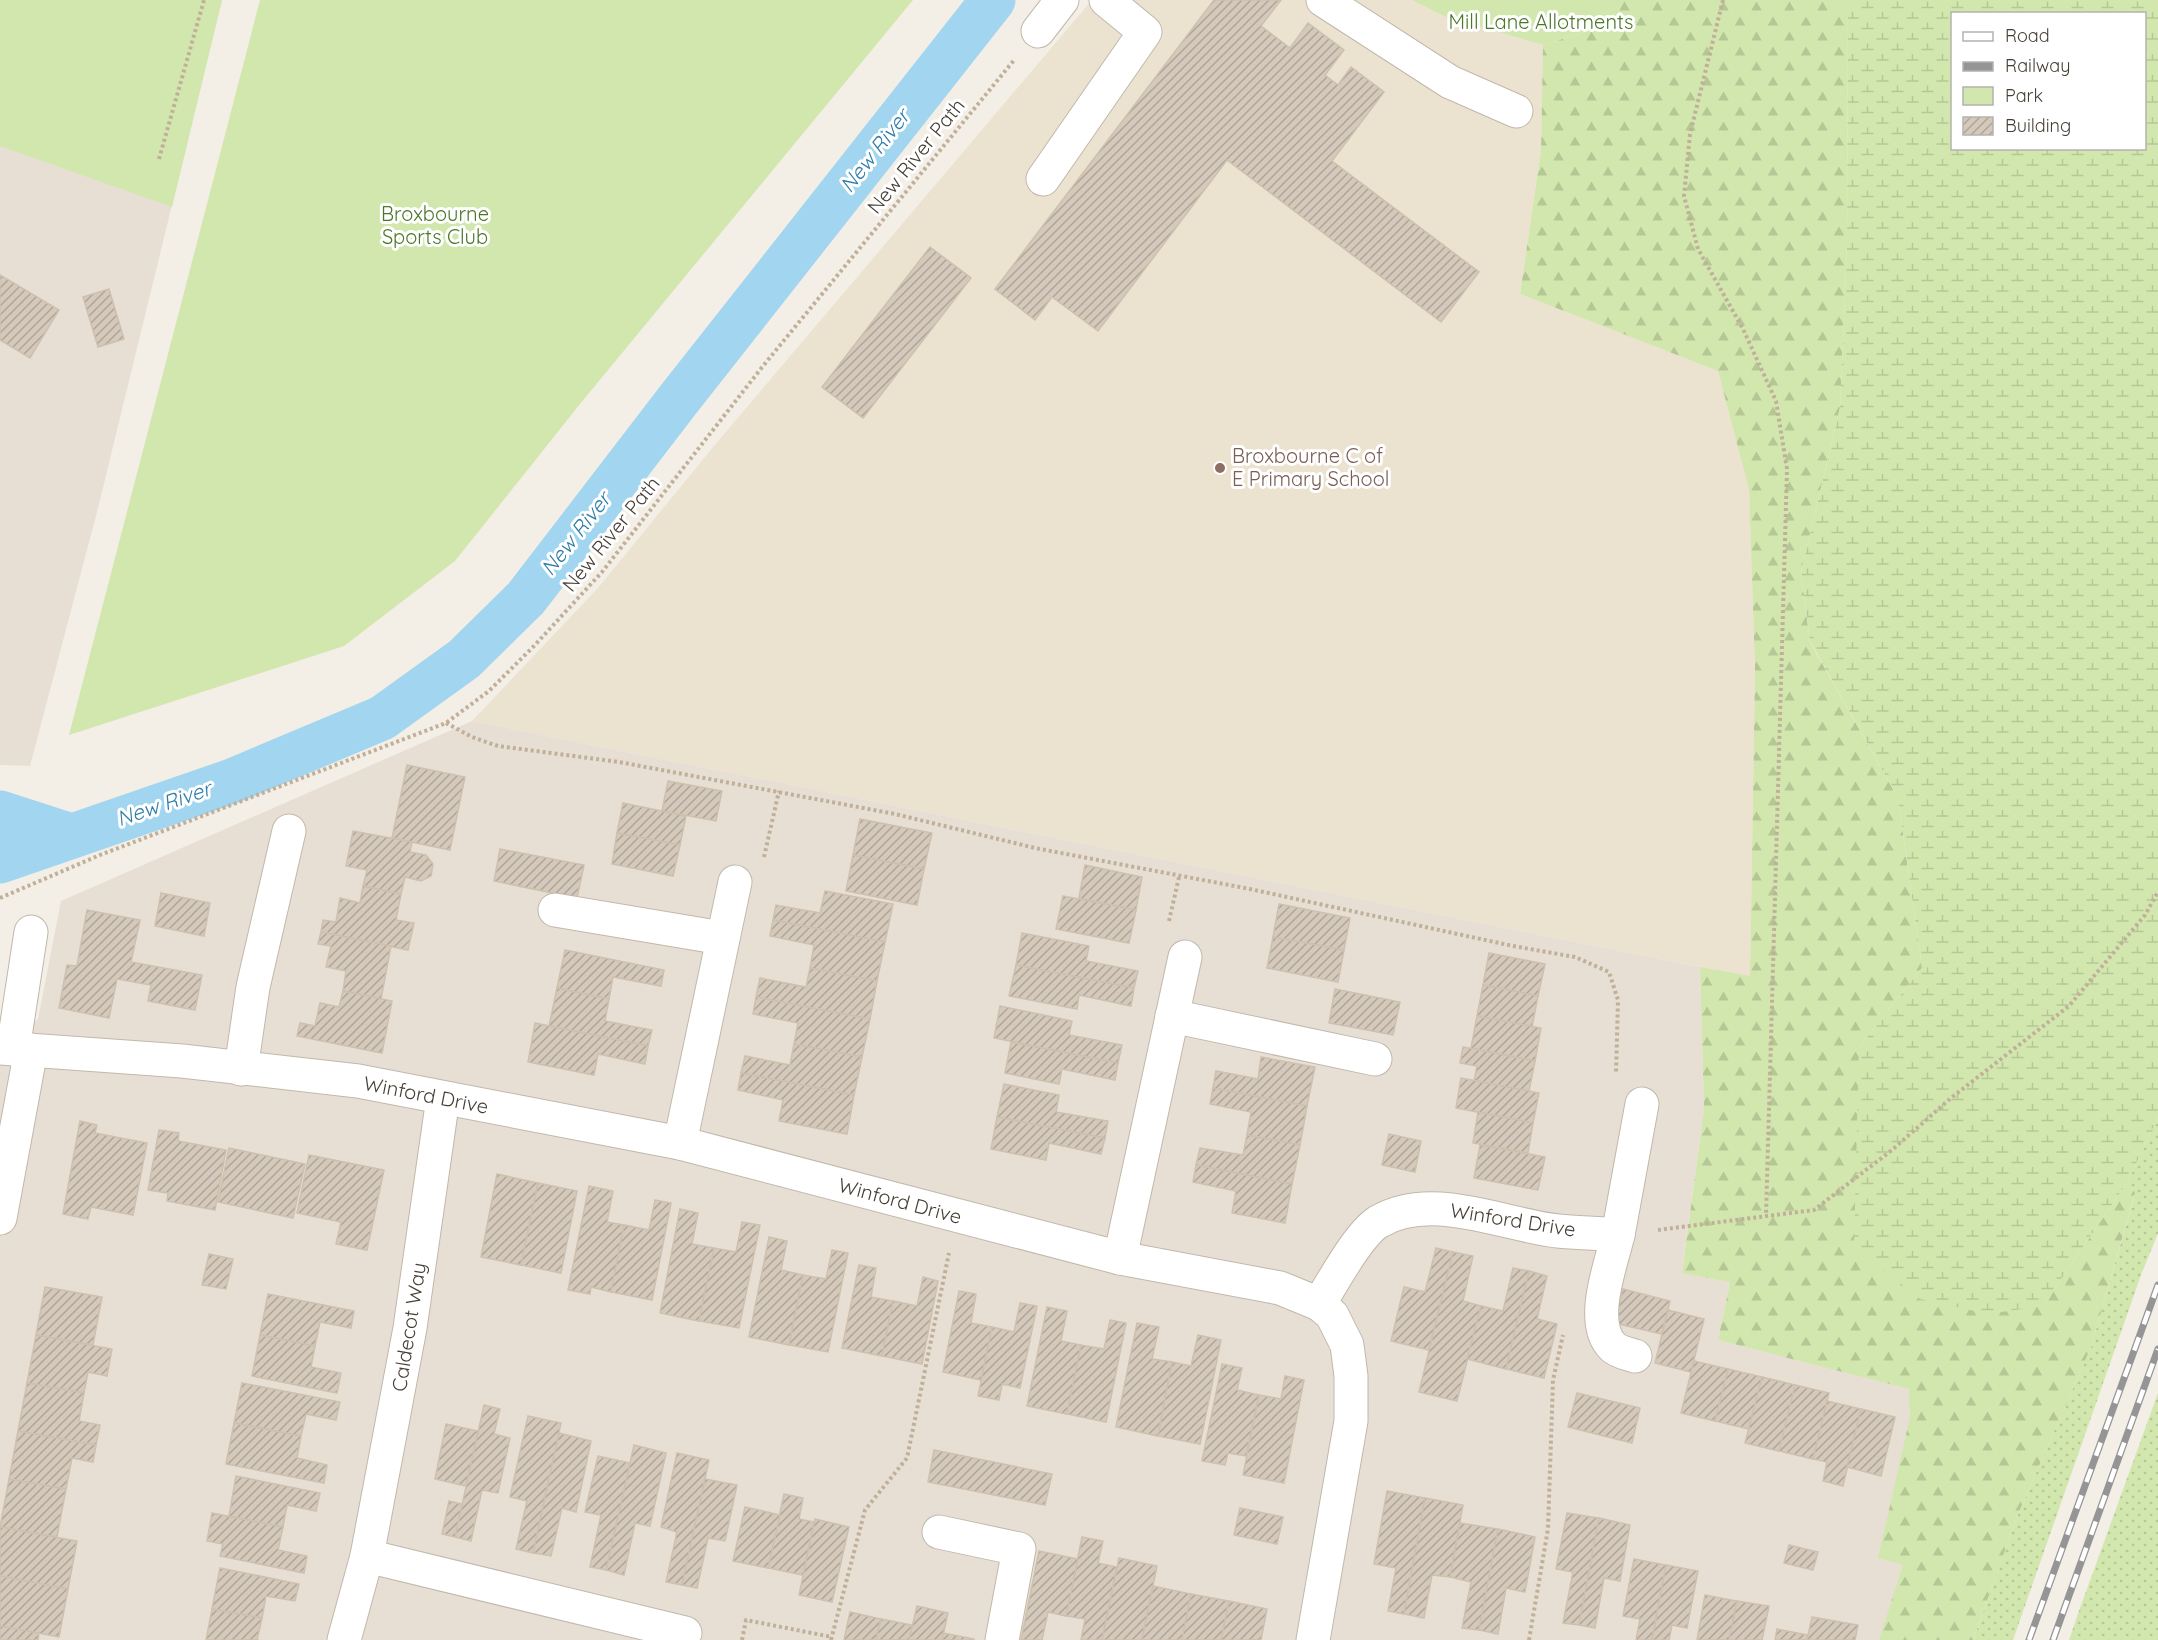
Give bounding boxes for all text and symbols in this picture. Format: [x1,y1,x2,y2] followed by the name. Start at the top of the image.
[1448,9,1634,34] park label: Mill Lane Allotments
[1951,12,2146,150] legend
[2005,24,2050,47] text: Road
[2005,54,2071,77] text: Railway
[2005,84,2043,107] text: Park
[862,93,970,218] street label: New River Path
[834,101,916,197] water label: New River
[2005,114,2071,137] text: Building
[381,201,489,249] park label: Broxbourne Sports Club
[1232,443,1389,491] place label: Broxbourne C of E Primary School
[1213,461,1227,475] marker: Broxbourne C of E Primary School
[557,471,665,596] street label: New River Path
[535,484,617,580] water label: New River
[113,774,217,831] water label: New River
[362,1070,491,1119] street label: Winford Drive
[836,1172,965,1229] street label: Winford Drive
[1449,1197,1578,1242] street label: Winford Drive
[386,1261,431,1393] street label: Caldecot Way

